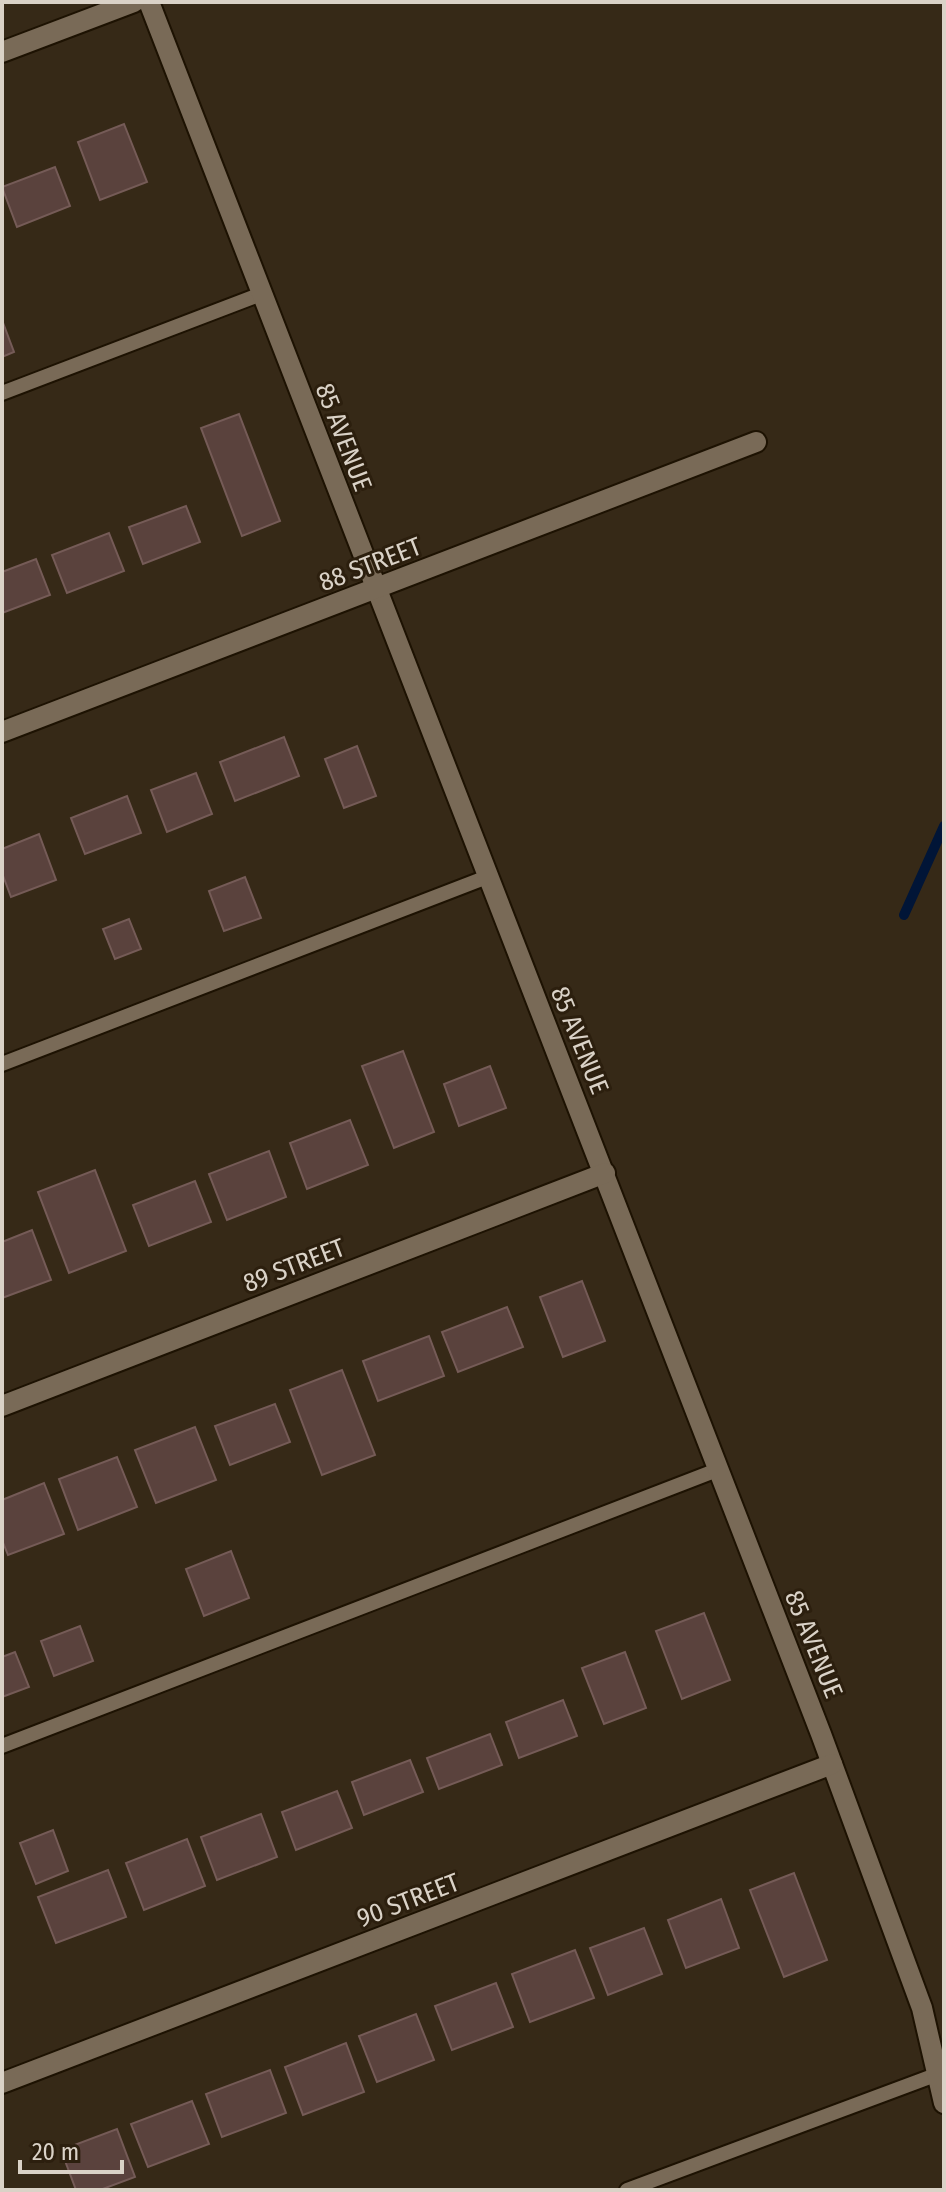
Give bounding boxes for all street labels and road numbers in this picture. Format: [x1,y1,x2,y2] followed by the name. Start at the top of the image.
[309,379,378,496] street label: 85 AVENUE
[315,531,426,598] street label: 88 STREET
[544,982,615,1098] street label: 85 AVENUE
[239,1232,349,1299] street label: 89 STREET
[778,1586,849,1702] street label: 85 AVENUE
[353,1867,464,1934] street label: 90 STREET

